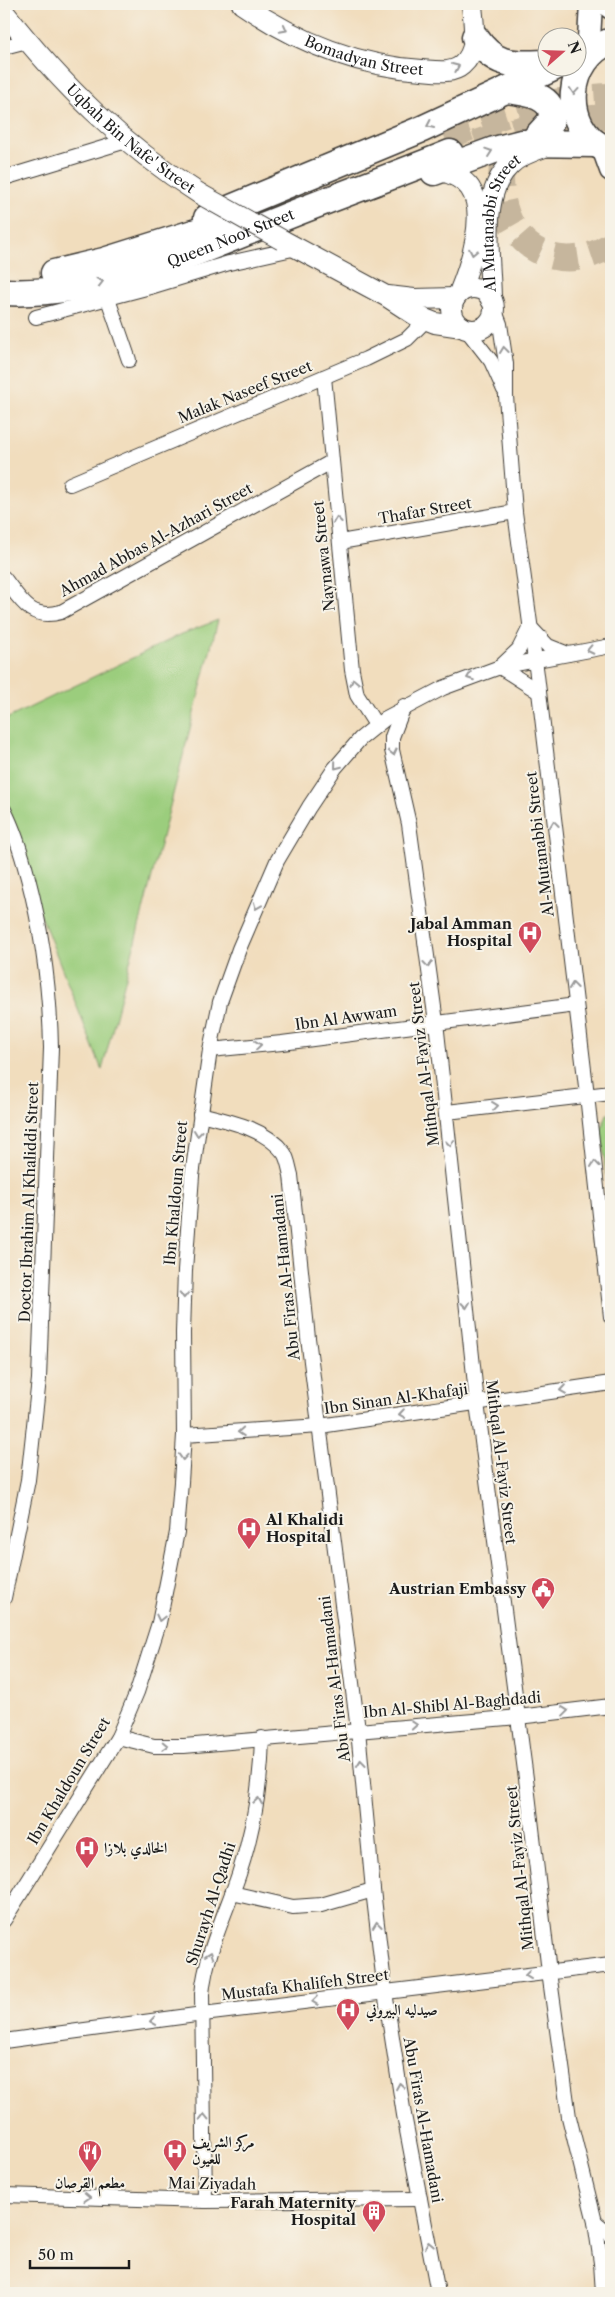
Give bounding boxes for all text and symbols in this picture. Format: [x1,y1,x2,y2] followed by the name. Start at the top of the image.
[279,23,288,33] one-way arrow
[538,28,588,78] north arrow
[302,31,424,79] street label: Bomadyan Street
[564,39,585,56] text: N
[450,64,459,74] one-way arrow
[62,80,199,198] street label: Uqbah Bin Nafe' Street
[569,87,580,95] one-way arrow
[426,119,435,129] one-way arrow
[484,148,492,158] one-way arrow
[478,149,525,293] street label: Al Mutanabbi Street
[164,204,298,271] street label: Queen Noor Street
[468,248,478,256] one-way arrow
[95,277,104,288] one-way arrow
[500,346,510,355] one-way arrow
[175,356,315,427] street label: Malak Naseef Street
[55,478,256,601] street label: Ahmad Abbas Al-Azhari Street
[377,493,474,528] street label: Thafar Street
[308,499,339,612] street label: Naynawa Street
[333,516,343,525] one-way arrow
[586,644,594,655] one-way arrow
[467,671,475,681] one-way arrow
[349,678,359,686] one-way arrow
[388,748,398,757] one-way arrow
[334,760,343,769] one-way arrow
[521,770,558,919] street label: Al-Mutanabbi Street
[549,820,560,828] one-way arrow
[253,901,263,910] one-way arrow
[407,914,513,950] place label: Jabal Amman Hospital
[517,920,543,954] hospital icon: Jabal Amman Hospital
[422,961,433,969] one-way arrow
[404,980,443,1147] street label: Mithqal Al-Fayiz Street
[568,981,579,989] one-way arrow
[294,1001,398,1034] street label: Ibn Al Awwam
[254,1040,262,1051] one-way arrow
[15,1081,42,1323] street label: Doctor Ibrahim Al Khaliddi Street
[491,1101,499,1112] one-way arrow
[160,1119,191,1266] street label: Ibn Khaldoun Street
[193,1129,204,1137] one-way arrow
[444,1139,455,1147] one-way arrow
[590,1160,601,1168] one-way arrow
[267,1192,304,1362] street label: Abu Firas Al-Hamadani
[179,1292,189,1299] one-way arrow
[461,1301,472,1309] one-way arrow
[323,1379,470,1418] street label: Ibn Sinan Al-Khafaji
[482,1379,521,1546] street label: Mithqal Al-Fayiz Street
[559,1384,567,1395] one-way arrow
[398,1408,406,1419] one-way arrow
[237,1426,245,1437] one-way arrow
[177,1454,188,1462] one-way arrow
[265,1510,344,1546] place label: Al Khalidi Hospital
[236,1516,262,1550] hospital icon: Al Khalidi Hospital
[530,1576,556,1610] public building icon: Austrian Embassy
[388,1579,527,1598] place label: Austrian Embassy
[315,1594,354,1764] street label: Abu Firas Al-Hamadani
[155,1614,166,1623] one-way arrow
[362,1687,542,1722] street label: Ibn Al-Shibl Al-Baghdadi
[561,1706,569,1717] one-way arrow
[23,1713,114,1848] street label: Ibn Khaldoun Street
[411,1720,419,1731] one-way arrow
[162,1741,170,1752] one-way arrow
[356,1759,367,1767] one-way arrow
[501,1784,538,1951] street label: Mithqal Al-Fayiz Street
[252,1796,263,1804] one-way arrow
[74,1835,100,1869] hospital icon: الخالدي بلازا
[104,1838,167,1860] place label: الخالدي بلازا
[182,1839,240,1968] street label: Shurayh Al-Qadhi
[372,1920,383,1928] one-way arrow
[204,1952,214,1960] one-way arrow
[220,1965,390,2004] street label: Mustafa Khalifeh Street
[524,1969,532,1980] one-way arrow
[310,1995,319,2005] one-way arrow
[335,1997,361,2031] hospital icon: صيدليه البيروني
[365,2000,438,2022] place label: صيدليه البيروني
[149,2015,158,2025] one-way arrow
[399,2035,447,2205] street label: Abu Firas Al-Hamadani
[395,2081,405,2090] one-way arrow
[199,2113,209,2120] one-way arrow
[192,2132,254,2168] place label: مركز الشريف للعيون
[162,2138,188,2172] hospital icon: مركز الشريف للعيون
[77,2139,103,2173] restaurant icon: مطعم القرصان
[55,2173,125,2197] place label: مطعم القرصان
[168,2173,257,2194] street label: Mai Ziyadah
[84,2192,92,2203] one-way arrow
[230,2193,357,2229] place label: Farah Maternity Hospital
[361,2199,387,2233] building icon: Farah Maternity Hospital
[30,2237,129,2269] scale bar
[424,2241,434,2250] one-way arrow
[38,2245,74,2264] text: 50 m

